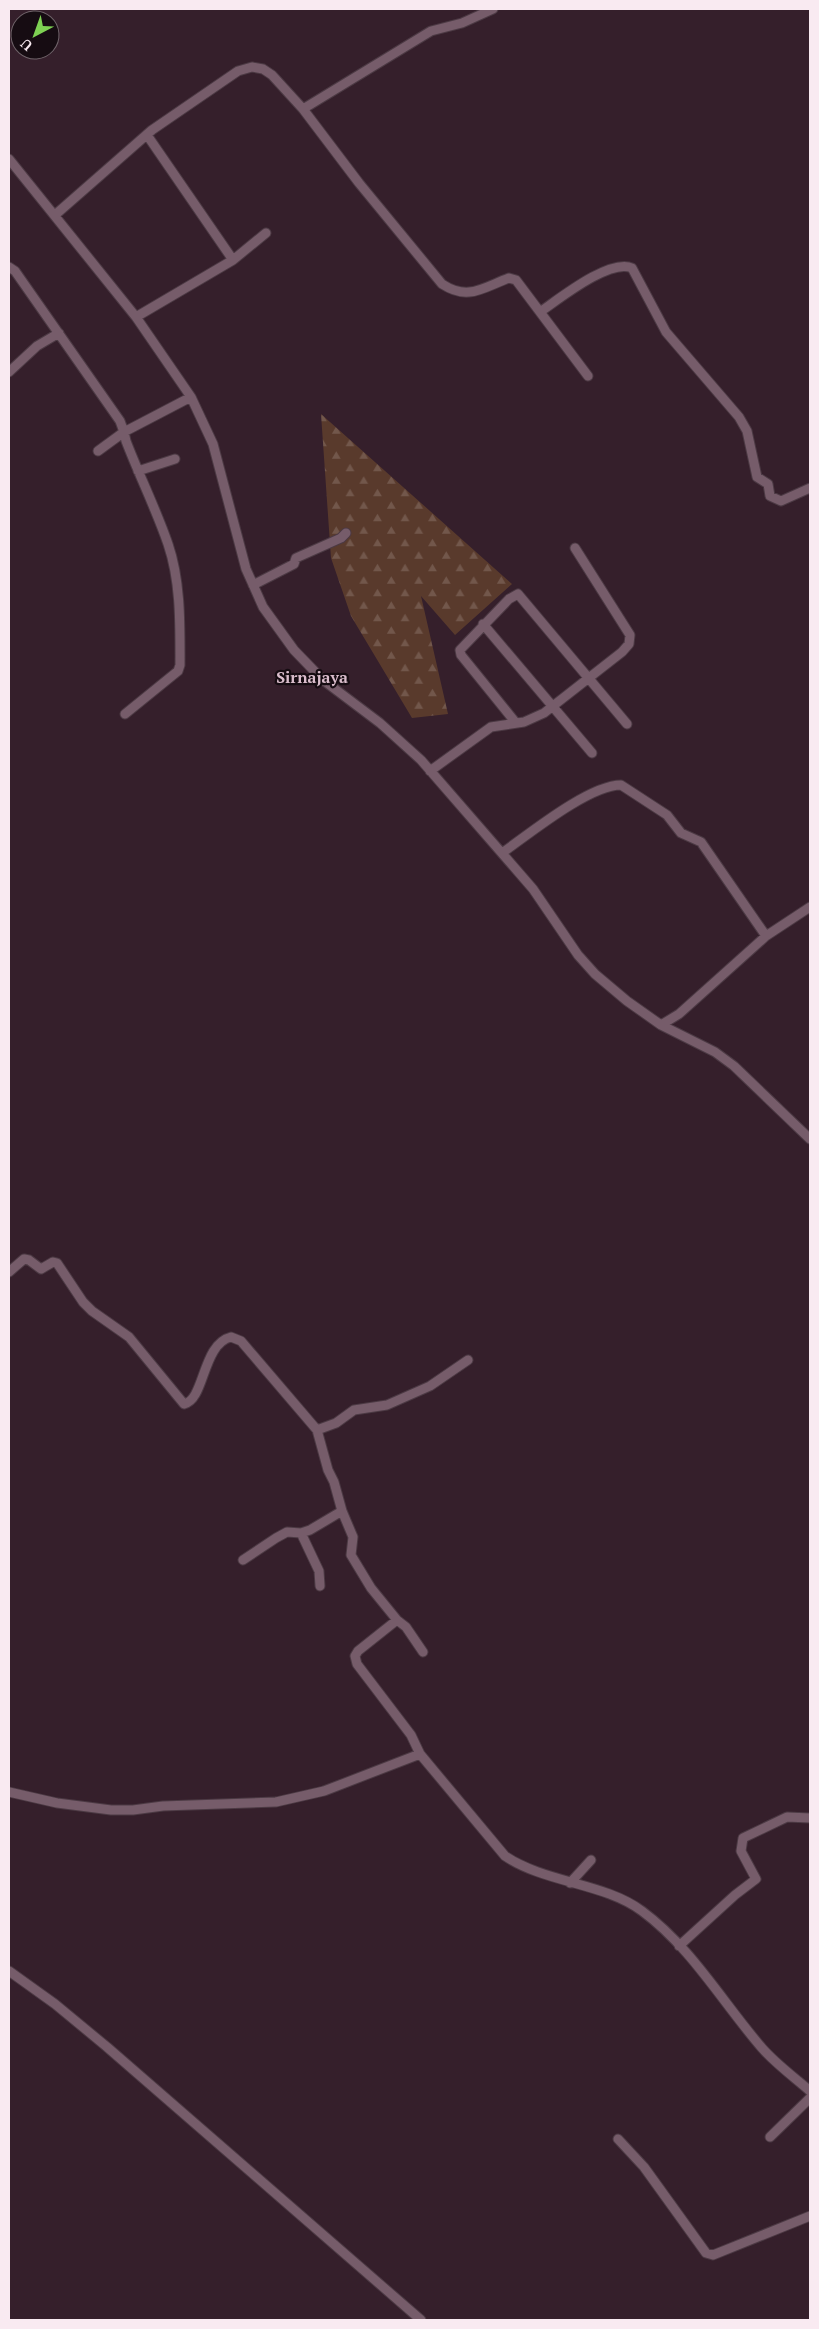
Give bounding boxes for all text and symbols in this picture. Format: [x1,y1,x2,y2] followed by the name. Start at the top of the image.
[10,10,60,60] north arrow
[16,35,36,56] text: U
[276,666,348,688] district label: Sirnajaya

